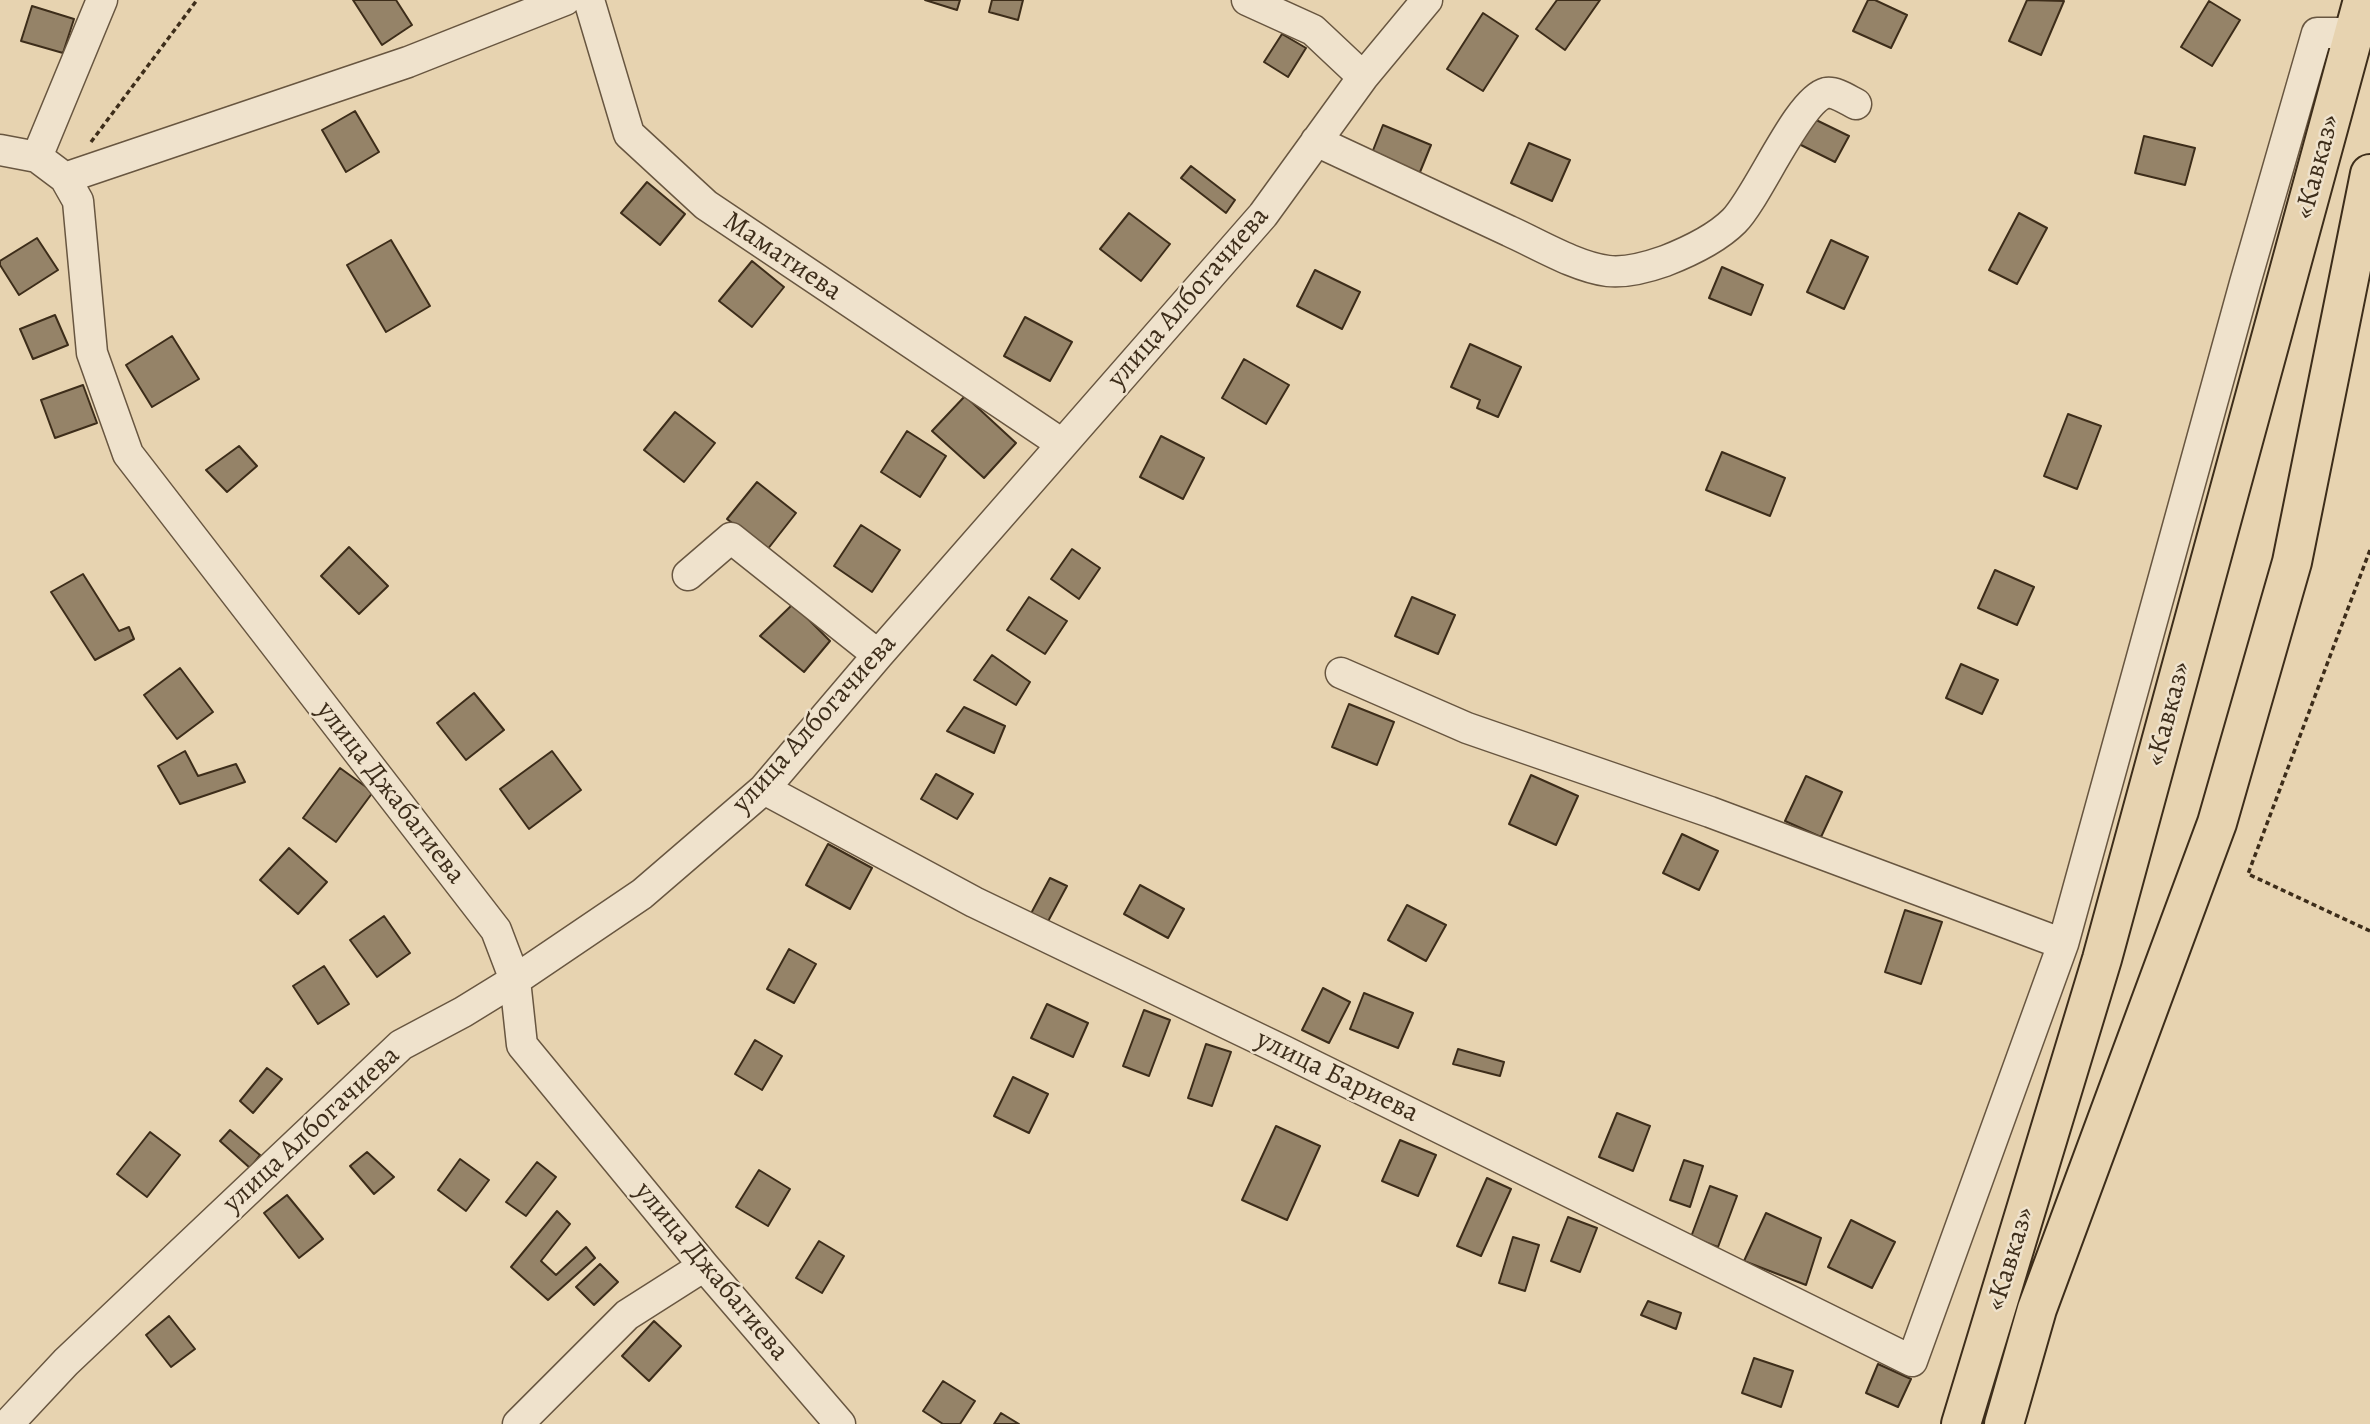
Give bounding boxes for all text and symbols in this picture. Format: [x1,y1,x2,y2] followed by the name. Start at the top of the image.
[2288,111,2348,223] street label: «Кавказ»
[1101,200,1277,396] street label: улица Албогачиева
[716,205,848,309] street label: Маматиева
[726,627,904,821] street label: улица Албогачиева
[2139,658,2199,770] street label: «Кавказ»
[308,695,472,891] street label: улица Джабагиева
[1250,1023,1424,1131] street label: улица Бариева
[217,1039,407,1221] street label: улица Албогачиева
[626,1176,796,1368] street label: улица Джабагиева
[1979,1203,2043,1315] street label: «Кавказ»

